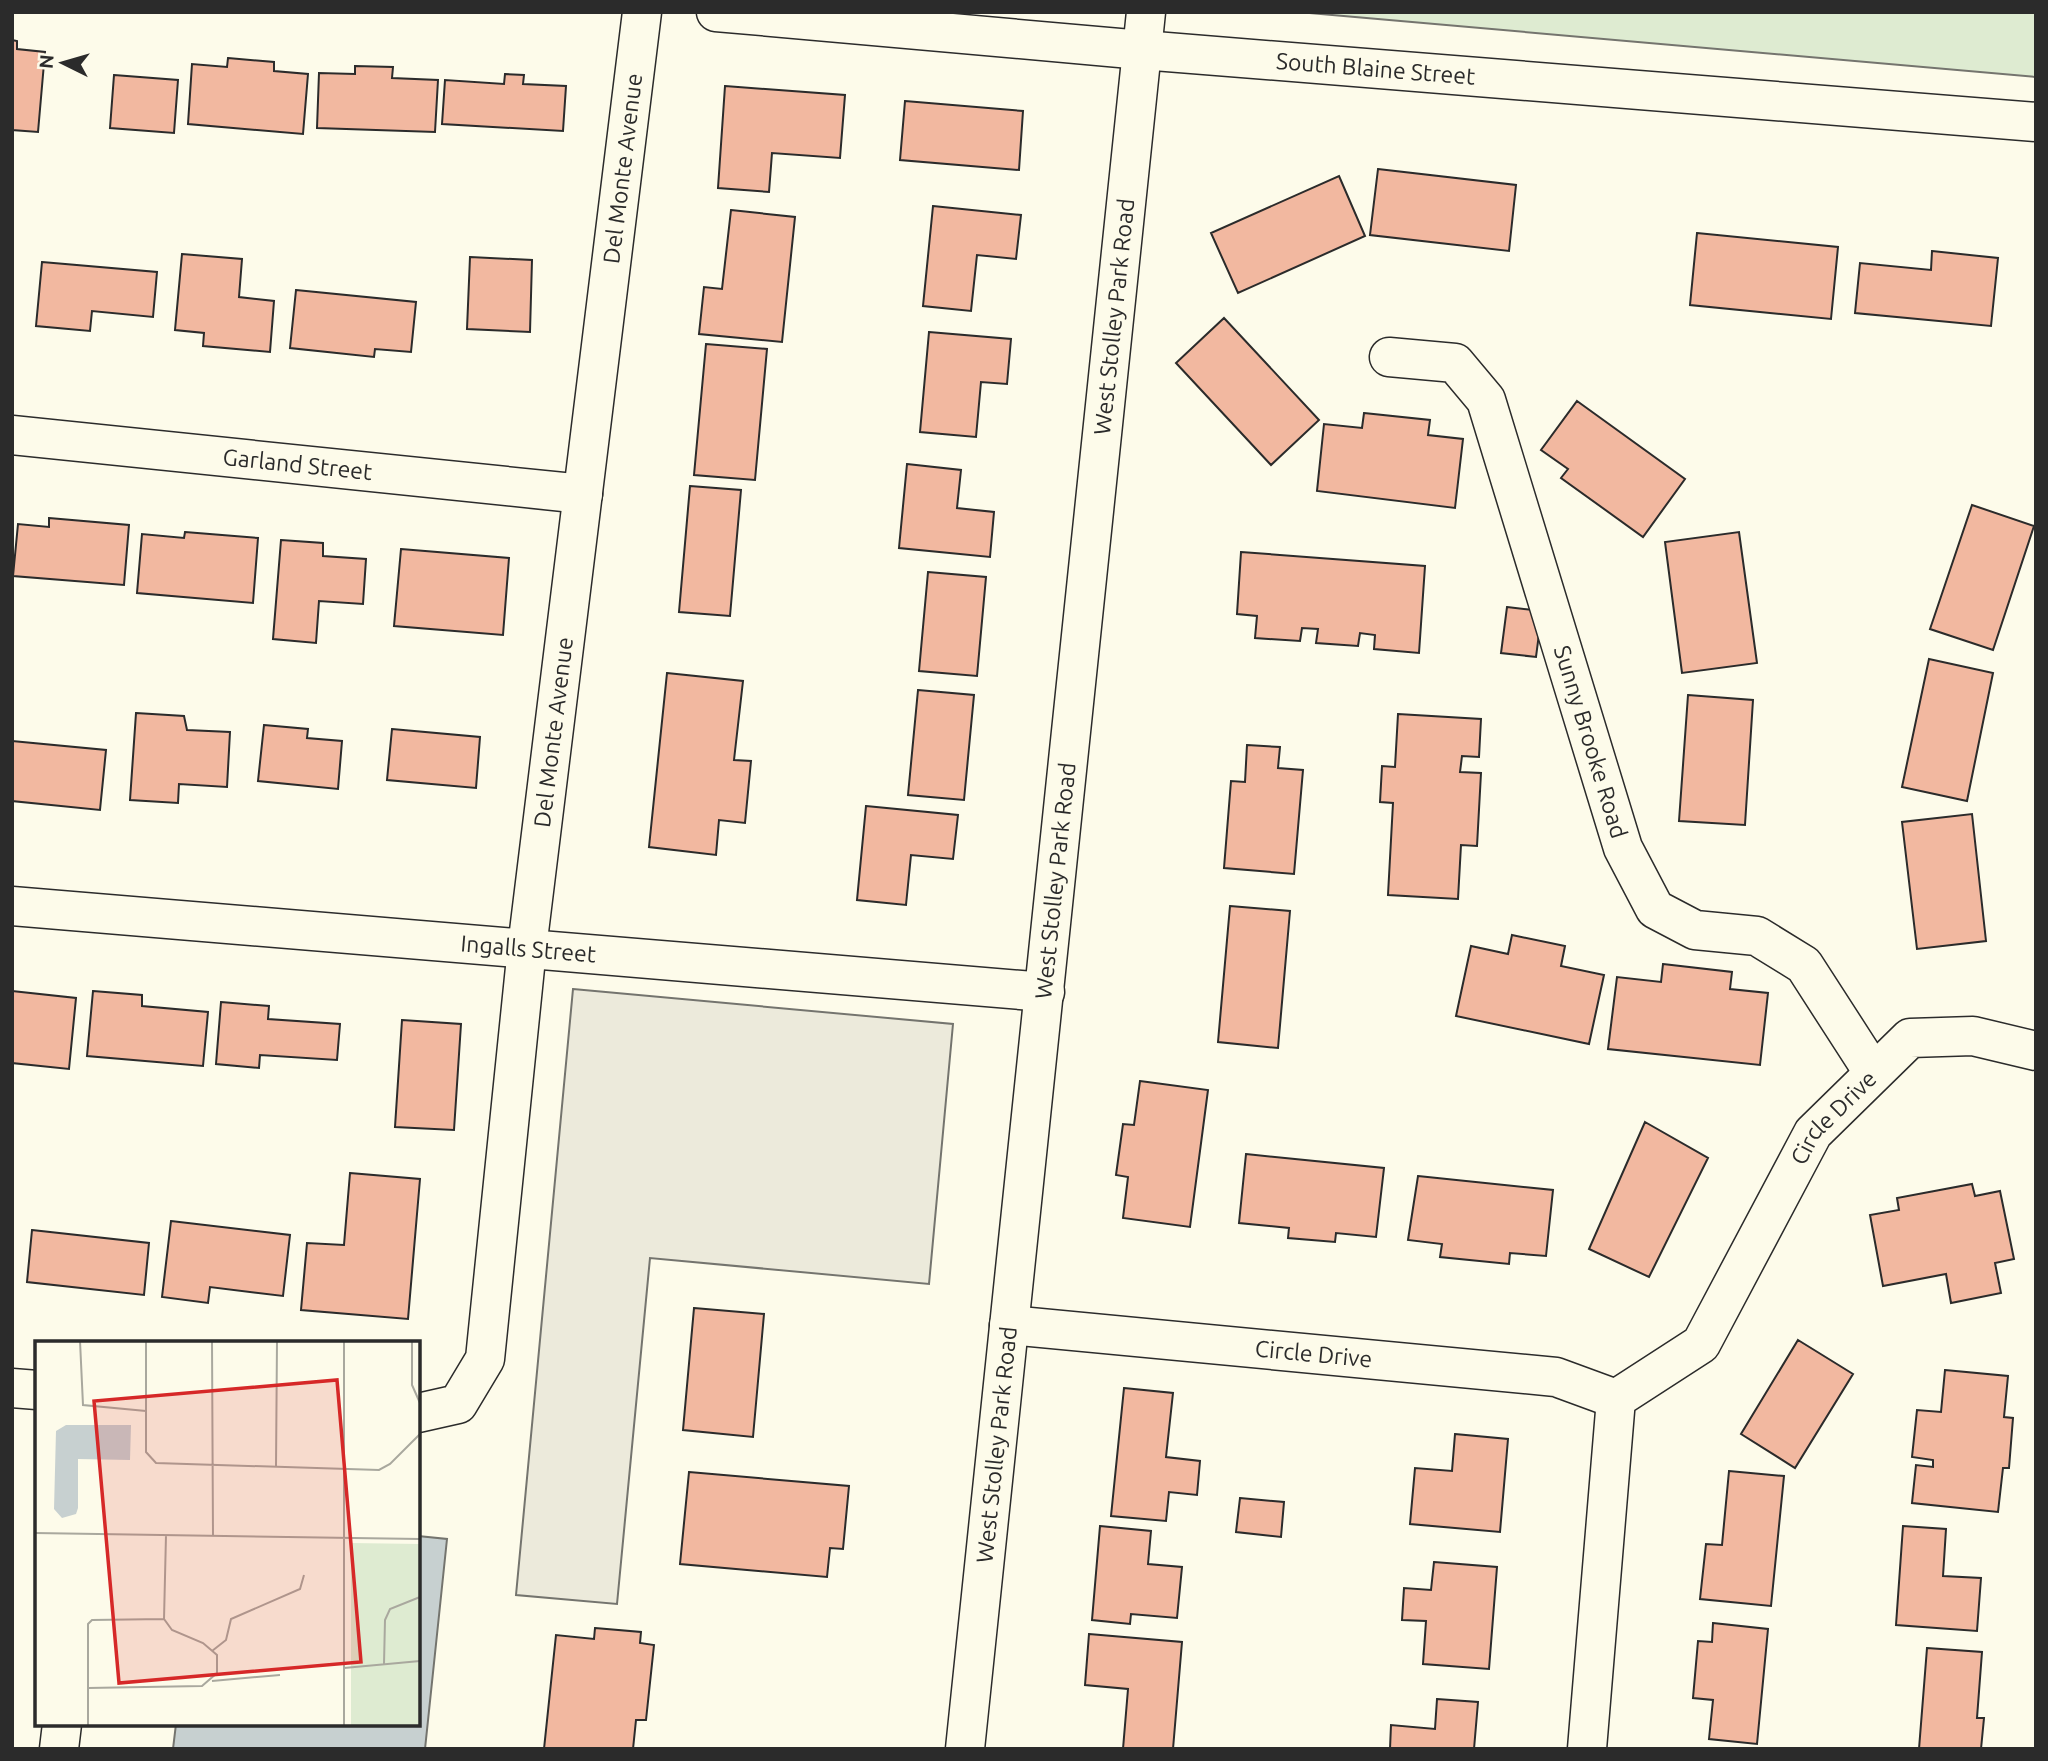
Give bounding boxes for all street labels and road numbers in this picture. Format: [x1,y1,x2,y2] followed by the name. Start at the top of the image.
[1275,48,1476,89] street label: South Blaine Street
[598,72,646,265] street label: Del Monte Avenue
[1089,197,1138,436] street label: West Stolley Park Road
[222,444,373,484] street label: Garland Street
[529,636,577,829] street label: Del Monte Avenue
[1550,642,1632,841] street label: Sunny Brooke Road
[1030,761,1080,1000] street label: West Stolley Park Road
[460,930,597,967] street label: Ingalls Street
[1786,1065,1881,1169] street label: Circle Drive
[971,1325,1021,1564] street label: West Stolley Park Road
[1254,1335,1373,1371] street label: Circle Drive

